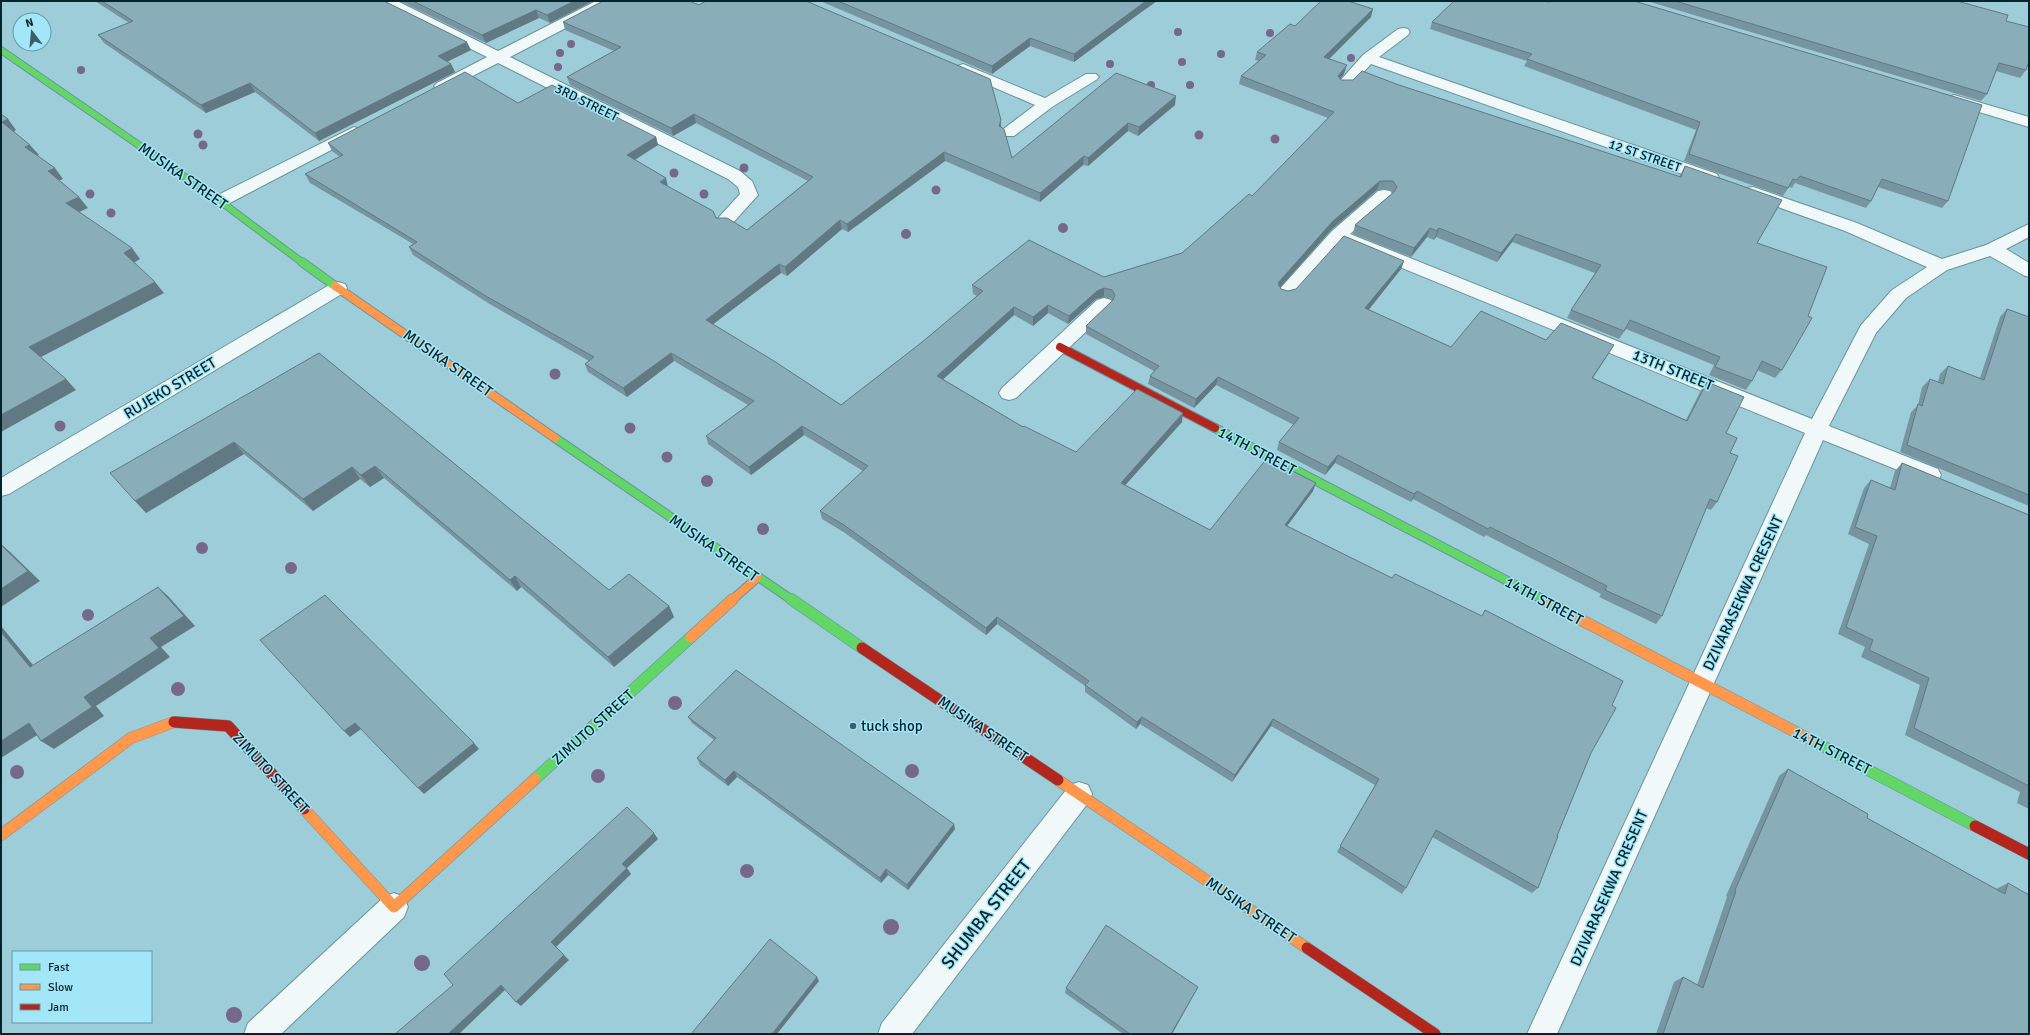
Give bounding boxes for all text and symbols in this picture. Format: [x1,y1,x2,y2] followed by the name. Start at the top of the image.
[12,12,52,52] north arrow
[24,16,35,30] text: N
[552,81,621,125] street label: 3RD STREET
[1607,136,1683,176] street label: 12 ST STREET
[135,139,232,214] street label: MUSIKA STREET
[400,326,497,401] street label: MUSIKA STREET
[1630,346,1717,395] street label: 13TH STREET
[121,353,220,423] street label: RUJEKO STREET
[1215,423,1300,479] street label: 14TH STREET
[666,511,763,586] street label: MUSIKA STREET
[1699,512,1787,673] street label: DZIVARASEKWA CRESENT
[1502,573,1587,629] street label: 14TH STREET
[548,685,638,768] street label: ZIMUTO STREET
[934,692,1032,766] street label: MUSIKA STREET
[861,717,923,735] place label: tuck shop
[848,721,858,731] marker: tuck shop
[1790,724,1875,779] street label: 14TH STREET
[229,729,313,818] street label: ZIMUTO STREET
[1566,807,1652,969] street label: DZIVARASEKWA CRESENT
[936,855,1036,973] street label: SHUMBA STREET
[1202,873,1300,947] street label: MUSIKA STREET
[12,951,152,1023] legend
[48,960,69,975] text: Fast
[48,980,73,995] text: Slow
[48,1000,69,1015] text: Jam

